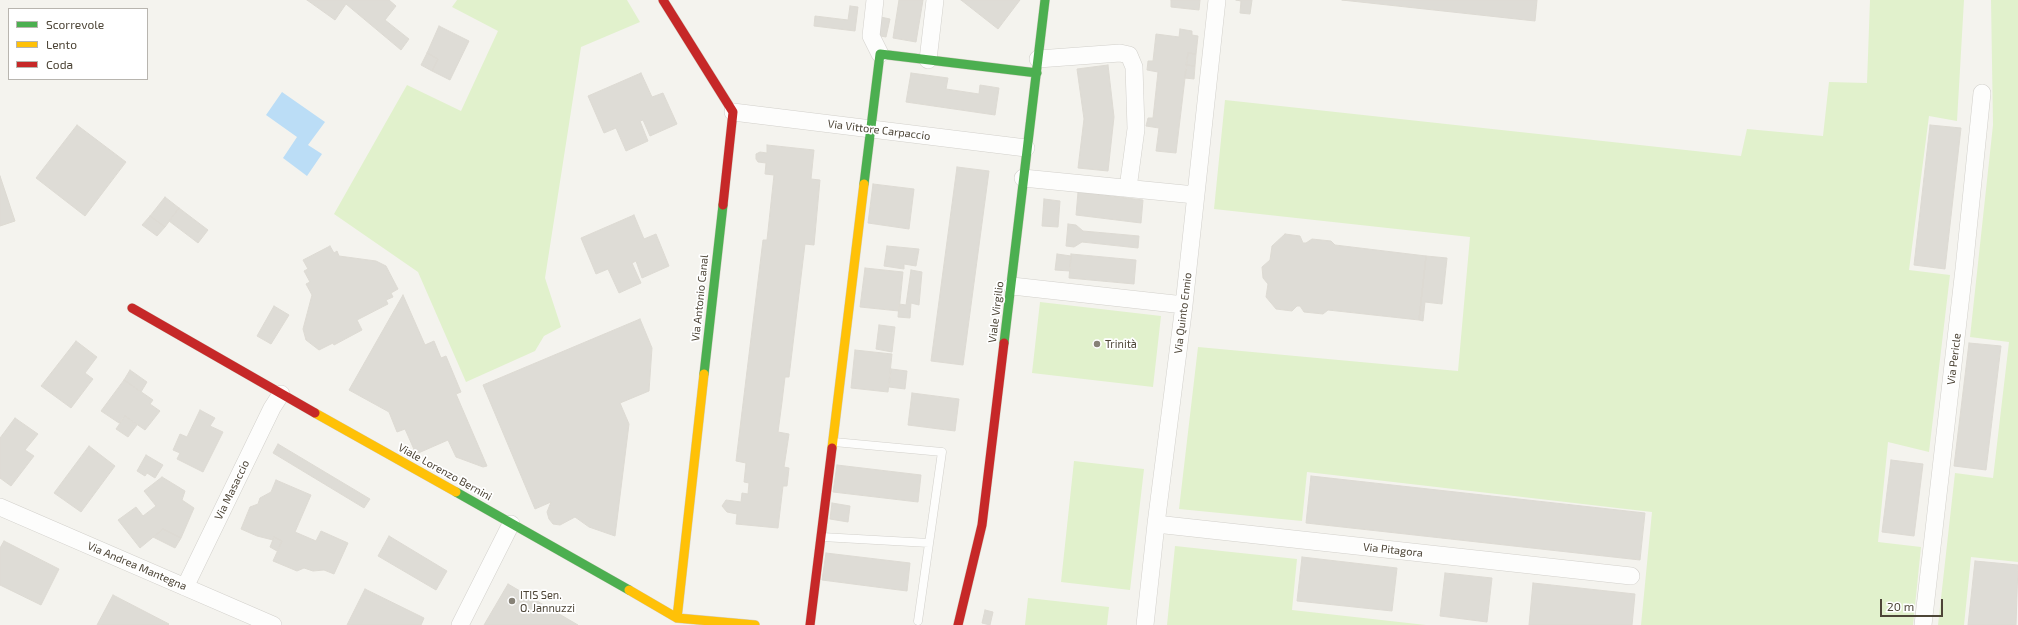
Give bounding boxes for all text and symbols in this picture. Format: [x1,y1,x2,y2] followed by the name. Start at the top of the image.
[8,8,148,80] legend
[46,17,104,31] text: Scorrevole
[46,37,77,51] text: Lento
[46,57,73,71] text: Coda
[827,117,931,143] street label: Via Vittore Carpaccio
[689,254,711,342] street label: Via Antonio Canal
[1171,272,1195,354] street label: Via Quinto Ennio
[986,280,1006,344] street label: Viale Virgilio
[1944,332,1964,386] street label: Via Pericle
[1105,337,1137,351] place label: Trinità
[1092,339,1102,349] marker: Trinità
[396,441,494,503] street label: Viale Lorenzo Bernini
[212,458,252,522] street label: Via Masaccio
[85,539,189,593] street label: Via Andrea Mantegna
[1362,540,1424,560] street label: Via Pitagora
[520,588,575,614] place label: ITIS Sen. O. Jannuzzi
[1882,591,1945,617] scale bar
[507,596,517,606] marker: ITIS Sen. O. Jannuzzi
[1887,599,1914,613] text: 20 m

